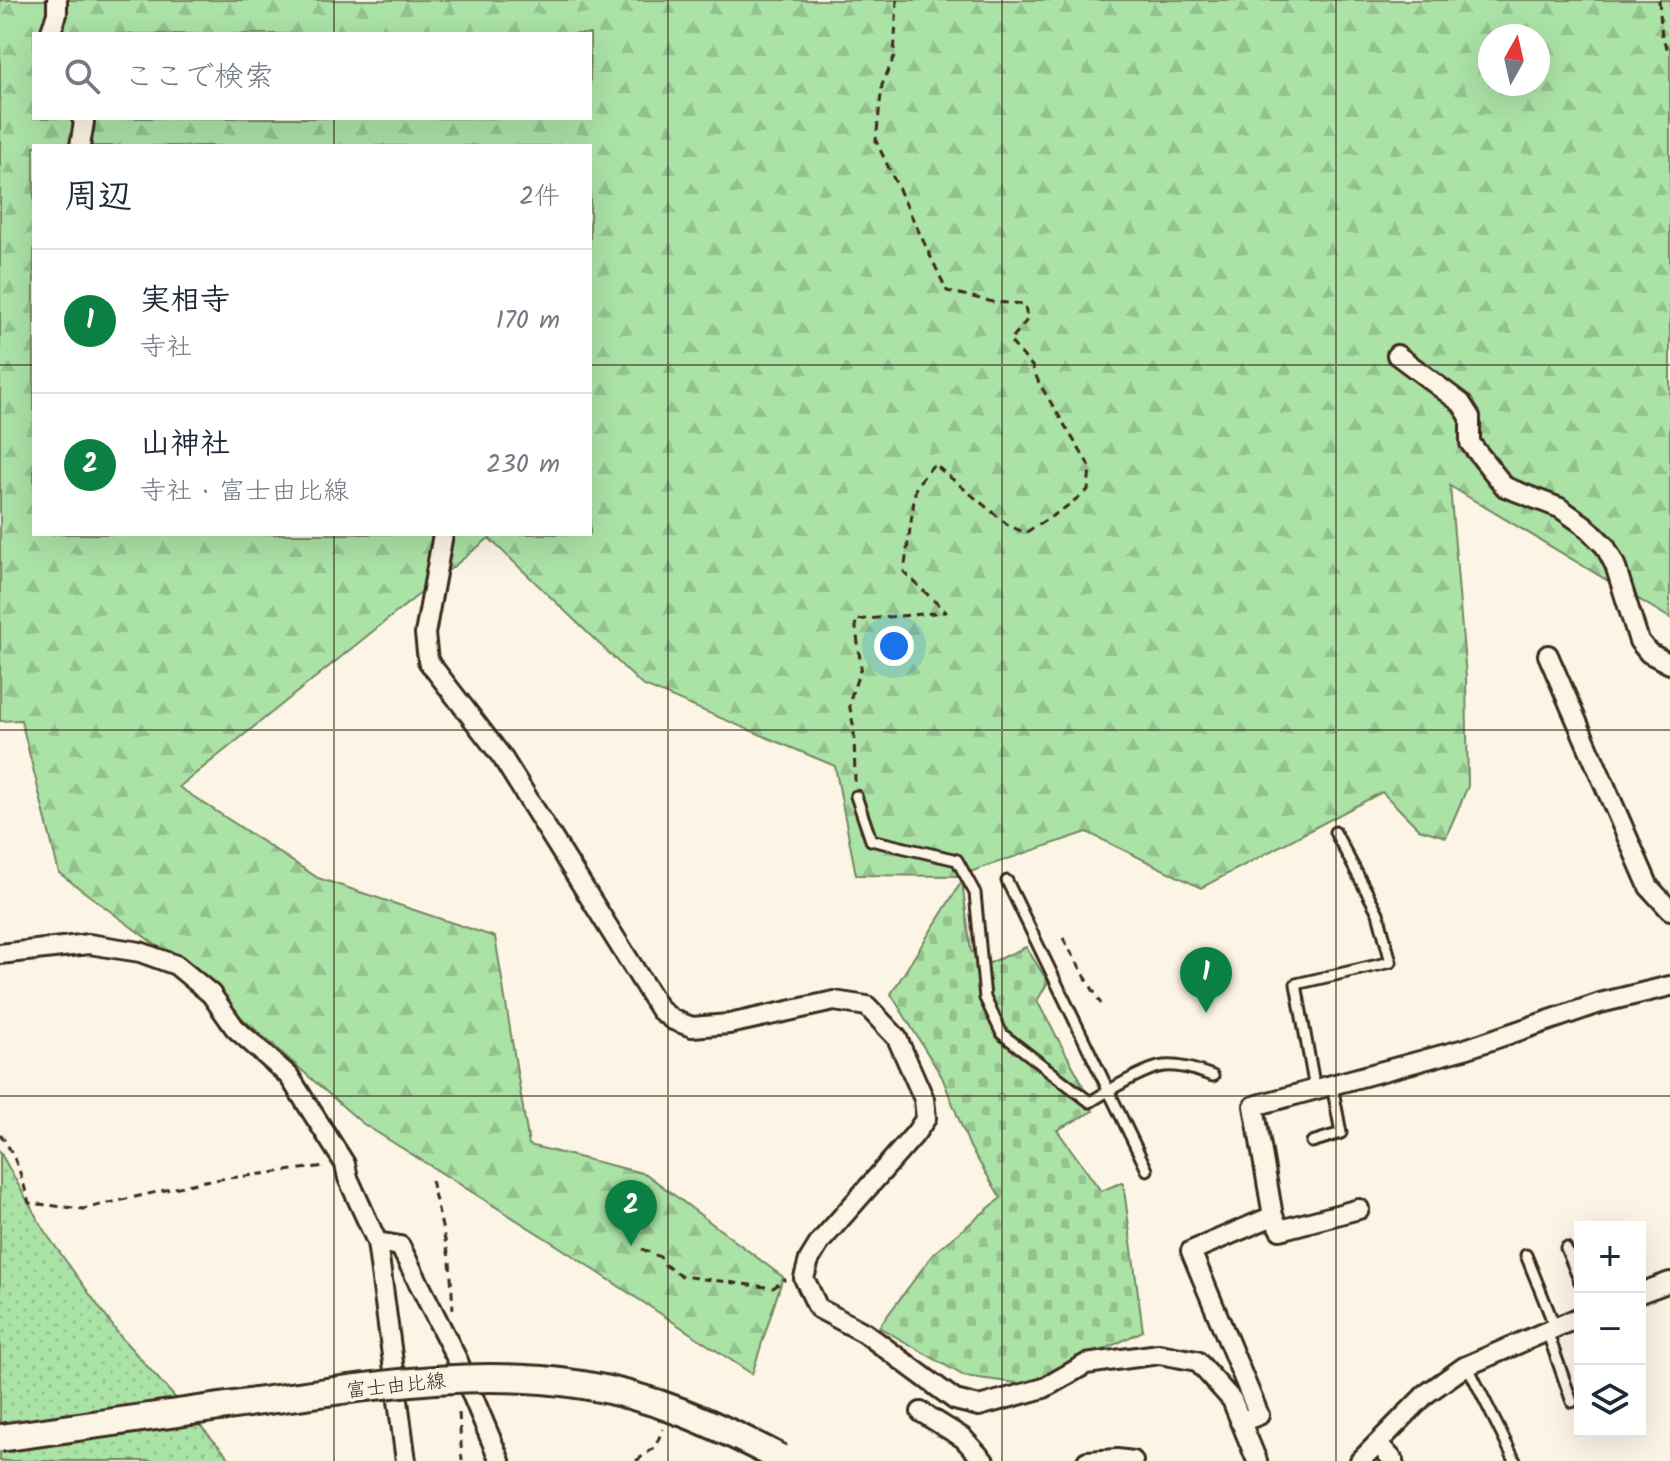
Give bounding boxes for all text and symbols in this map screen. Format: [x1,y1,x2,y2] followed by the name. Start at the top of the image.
[1478,24,1550,96] north arrow
[32,32,592,120] search box
[60,54,104,98] icon: search
[124,54,274,102] text: ここで検索
[64,171,132,225] text: 周辺
[519,176,560,218] text: 2件
[140,277,230,325] text: 実相寺
[86,300,94,342] text: 1
[496,300,560,342] text: 170 m
[140,327,192,369] text: 寺社
[140,421,230,469] text: 山神社
[82,444,98,486] text: 2
[486,444,560,486] text: 230 m
[140,471,349,513] text: 寺社 · 富士由比線
[874,626,914,666] your location
[1180,947,1232,1013] pin: 1
[605,1180,657,1246] pin: 2
[1574,1221,1646,1437] map controls
[1574,1221,1646,1293] button: +
[1574,1293,1646,1365] button: −
[1574,1365,1646,1437] button: layers
[345,1366,448,1408] street label: 富士由比線

